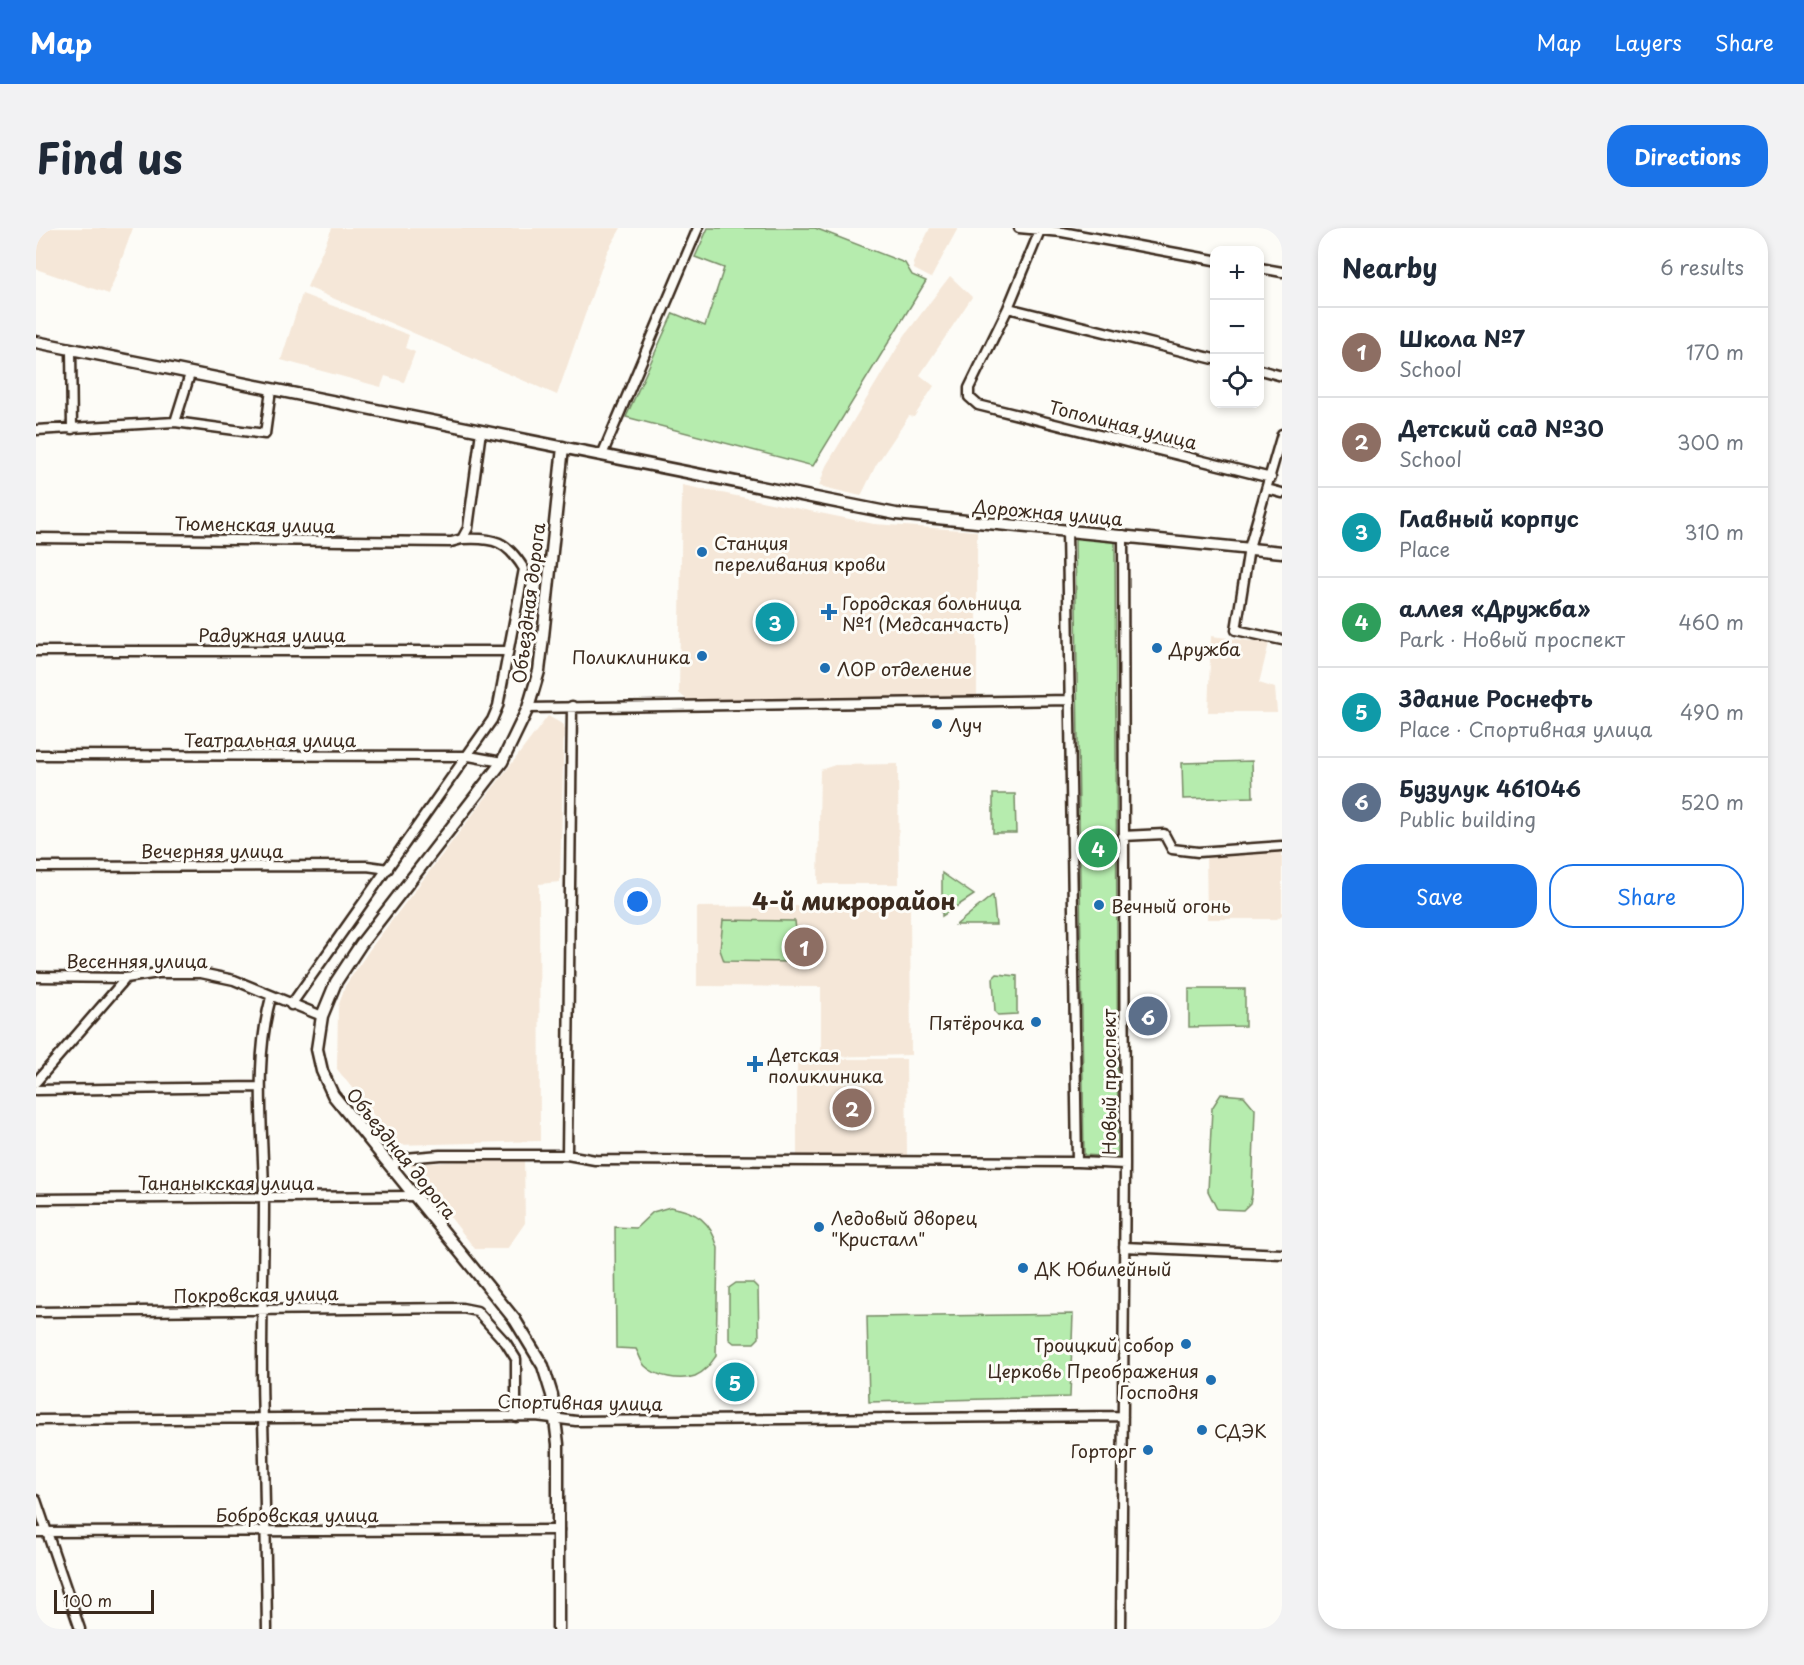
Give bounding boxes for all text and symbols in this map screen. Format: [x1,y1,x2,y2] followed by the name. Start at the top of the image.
[30,21,92,64] text: Map
[1537,26,1581,58] text: Map
[1614,26,1682,58] text: Layers
[1715,26,1774,58] text: Share
[36,125,183,188] text: Find us
[1607,125,1768,187] button: Directions
[1210,246,1264,408] map controls
[1210,246,1264,300] button: +
[1342,248,1437,287] text: Nearby
[1660,252,1744,282] text: 6 results
[1210,300,1264,354] button: −
[1399,321,1525,354] text: Школа №7
[1357,337,1366,367] text: 1
[1686,337,1744,367] text: 170 m
[1210,354,1264,408] button: locate
[1399,354,1462,384] text: School
[1046,393,1201,456] street label: Тополиная улица
[1399,411,1604,444] text: Детский сад №30
[1354,427,1369,457] text: 2
[1677,427,1744,457] text: 300 m
[1399,444,1462,474] text: School
[971,492,1124,532] street label: Дорожная улица
[1399,501,1579,534] text: Главный корпус
[174,509,336,539] street label: Тюменская улица
[1355,517,1368,547] text: 3
[1684,517,1744,547] text: 310 m
[505,520,551,685] street label: Объездная дорога
[714,529,886,577] place label: Станция переливания крови
[1399,534,1450,564] text: Place
[695,545,709,559] marker: Станция переливания крови
[842,589,1022,637] place label: Городская больница №1 (Медсанчасть)
[1399,591,1590,624] text: аллея «Дружба»
[756,600,794,644] pin: 3
[820,603,838,621] marker: Городская больница №1 (Медсанчасть)
[1355,607,1368,637] text: 4
[1678,607,1744,637] text: 460 m
[198,621,346,648] street label: Радужная улица
[1399,624,1625,654] text: Park · Новый проспект
[1168,635,1241,662] place label: Дружба
[1150,641,1164,655] marker: Дружба
[572,643,691,670] place label: Поликлиника
[695,649,709,663] marker: Поликлиника
[837,655,972,682] place label: ЛОР отделение
[818,661,832,675] marker: ЛОР отделение
[1399,681,1593,714] text: Здание Роснефть
[1355,697,1368,727] text: 5
[1680,697,1744,727] text: 490 m
[949,711,983,738] place label: Луч
[1399,714,1652,744] text: Place · Спортивная улица
[930,717,944,731] marker: Луч
[184,726,357,753] street label: Театральная улица
[1399,771,1581,804] text: Бузулук 461046
[1354,787,1369,817] text: 6
[1680,787,1744,817] text: 520 m
[1399,804,1536,834] text: Public building
[1078,826,1118,870] pin: 4
[141,837,284,864] street label: Вечерняя улица
[1342,864,1537,928] button: Save
[1549,864,1744,928] button: Share
[752,882,956,918] district label: 4-й микрорайон
[623,887,652,916] your location
[1111,892,1231,919] place label: Вечный огонь
[1092,898,1106,912] marker: Вечный огонь
[784,924,824,970] pin: 1
[66,947,208,974] street label: Весенняя улица
[1128,994,1168,1038] pin: 6
[929,1009,1025,1036] place label: Пятёрочка
[1095,1009,1122,1155] street label: Новый проспект
[1029,1015,1043,1029] marker: Пятёрочка
[767,1041,884,1089] place label: Детская поликлиника
[746,1055,764,1073] marker: Детская поликлиника
[341,1082,464,1225] street label: Объездная дорога
[832,1086,872,1130] pin: 2
[138,1169,315,1196] street label: Тананыкская улица
[831,1204,978,1252] place label: Ледовый дворец "Кристалл"
[812,1220,826,1234] marker: Ледовый дворец "Кристалл"
[1034,1255,1171,1282] place label: ДК Юбилейный
[1016,1261,1030,1275] marker: ДК Юбилейный
[173,1279,339,1309] street label: Покровская улица
[1033,1331,1174,1358] place label: Троицкий собор
[1179,1337,1193,1351] marker: Троицкий собор
[988,1357,1199,1405] place label: Церковь Преображения Господня
[716,1360,754,1404] pin: 5
[1204,1373,1218,1387] marker: Церковь Преображения Господня
[497,1387,664,1417] street label: Спортивная улица
[1214,1417,1267,1444] place label: СДЭК
[1195,1423,1209,1437] marker: СДЭК
[1071,1437,1137,1464] place label: Горторг
[1141,1443,1155,1457] marker: Горторг
[216,1501,379,1528] street label: Бобровская улица
[54,1587,154,1614] scale bar
[63,1588,112,1612] text: 100 m

